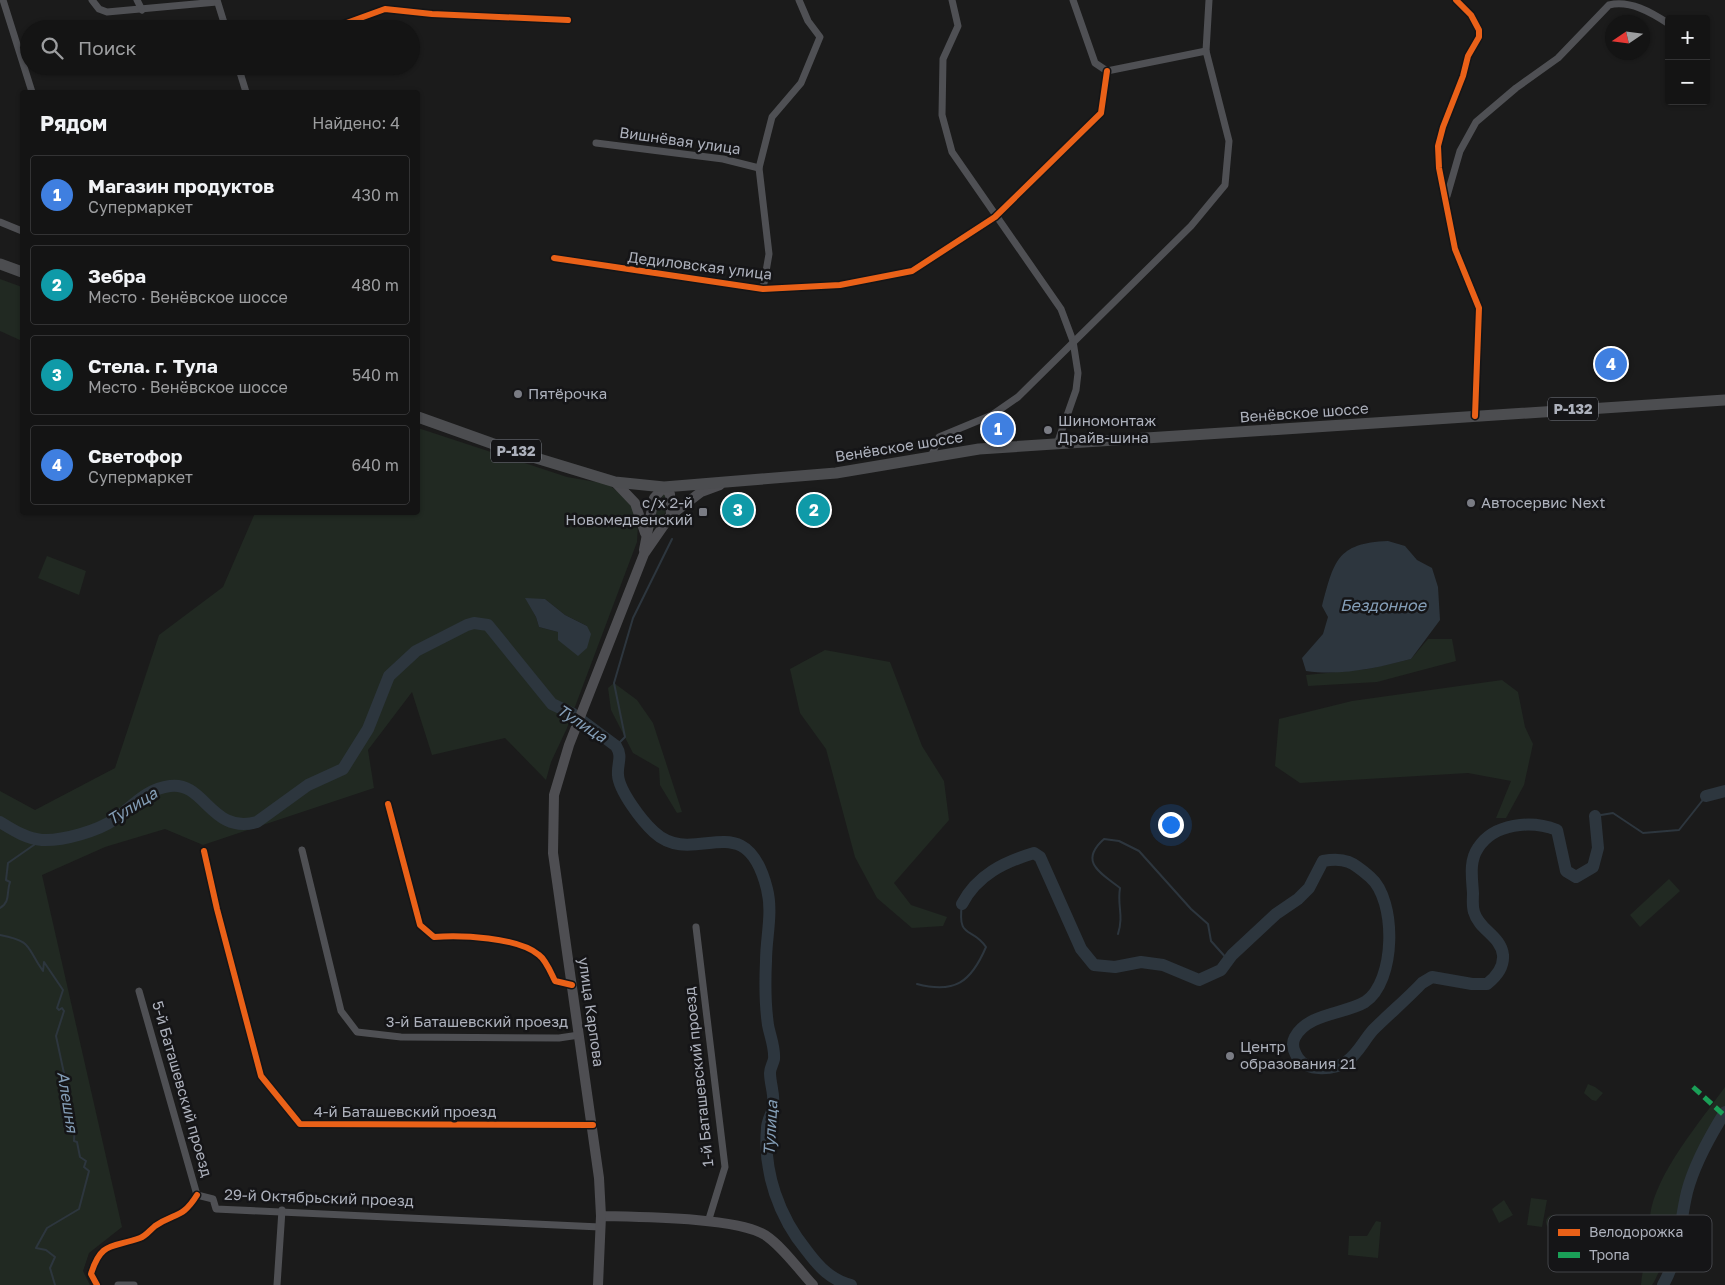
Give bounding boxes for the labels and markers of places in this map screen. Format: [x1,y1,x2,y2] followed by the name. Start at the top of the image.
[1595,345,1627,383] pin: 4
[528,384,607,402] place label: Пятёрочка
[512,388,524,400] marker: Пятёрочка
[982,410,1014,448] pin: 1
[1058,411,1156,446] place label: Шиномонтаж Драйв-шина
[1042,424,1054,436] marker: Шиномонтаж Драйв-шина
[722,491,754,529] pin: 3
[798,491,830,529] pin: 2
[565,493,693,528] place label: с/х 2-й Новомедвенский
[1481,493,1606,511] place label: Автосервис Next
[1465,497,1477,509] marker: Автосервис Next
[697,506,709,518] marker: с/х 2-й Новомедвенский
[1240,1037,1356,1072] place label: Центр образования 21
[1224,1050,1236,1062] marker: Центр образования 21

